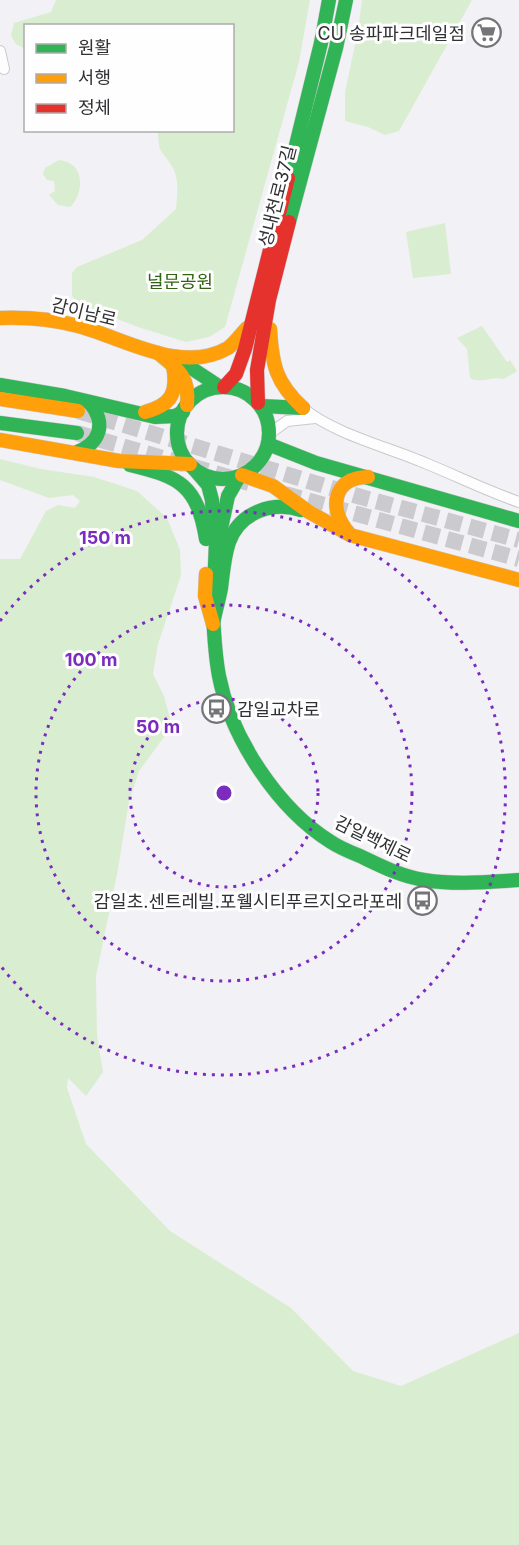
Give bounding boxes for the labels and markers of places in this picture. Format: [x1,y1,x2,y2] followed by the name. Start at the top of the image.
[470,17,502,49] supermarket icon: CU 송파파크데일점
[317,23,465,44] place label: CU 송파파크데일점
[200,693,232,725] bus stop icon: 감일교차로
[237,699,320,720] place label: 감일교차로
[214,783,234,803] centre of rings
[407,885,439,917] bus stop icon: 감일초.센트레빌.포웰시티푸르지오라포레
[94,891,402,912] place label: 감일초.센트레빌.포웰시티푸르지오라포레

